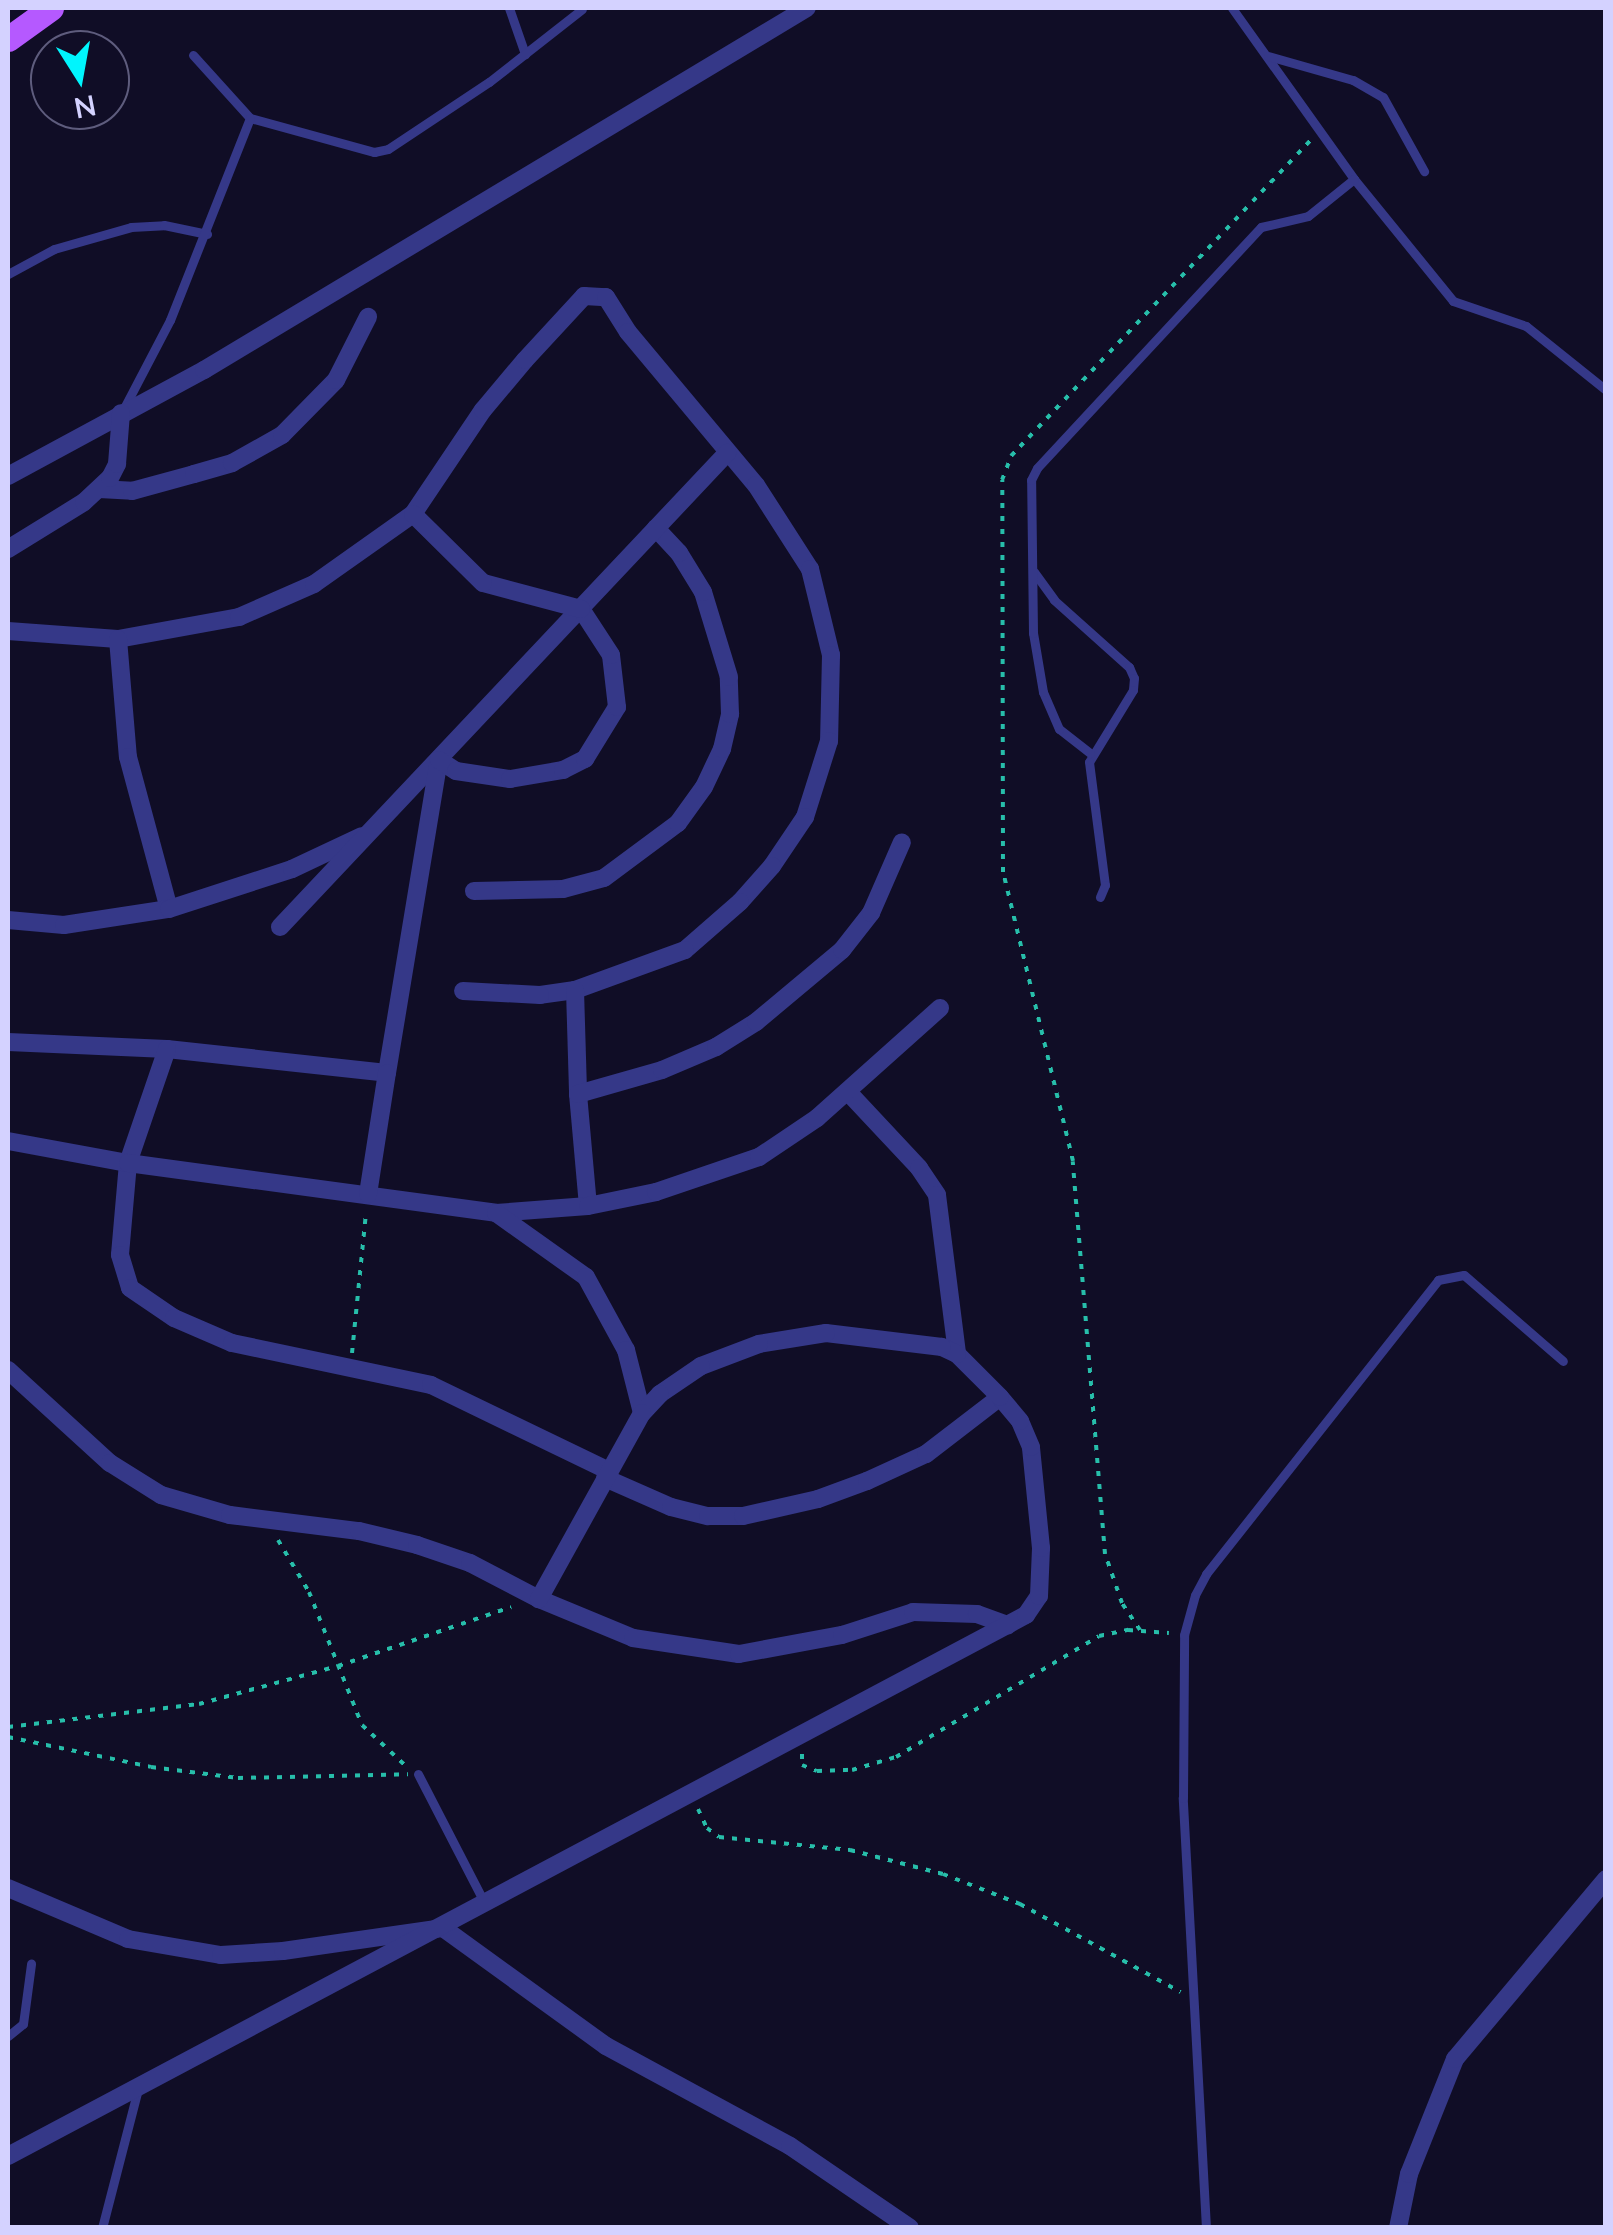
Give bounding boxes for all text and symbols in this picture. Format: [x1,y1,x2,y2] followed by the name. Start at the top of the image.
[30,30,130,130] north arrow
[72,89,99,126] text: N

